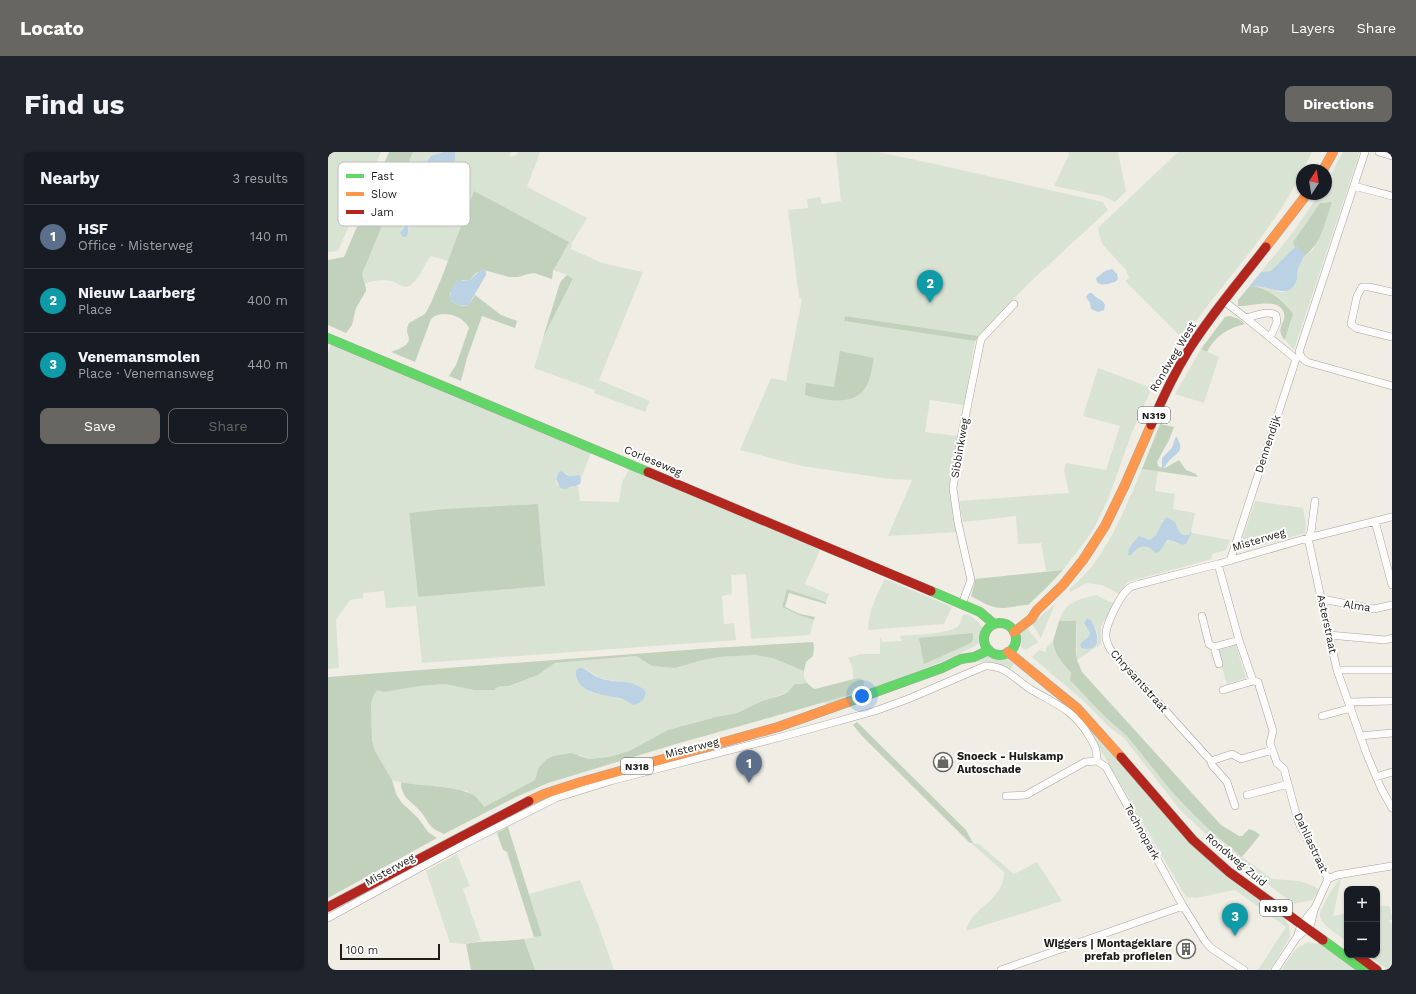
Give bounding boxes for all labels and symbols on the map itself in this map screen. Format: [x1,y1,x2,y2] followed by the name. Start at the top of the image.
[338,162,470,226] legend
[1296,164,1332,200] north arrow
[371,170,394,183] text: Fast
[371,188,397,201] text: Slow
[371,206,394,219] text: Jam
[917,270,943,303] pin: 2
[1147,319,1199,394] street label: Rondweg West
[1138,407,1170,423] road number: N319
[1253,413,1283,475] street label: Dennendijk
[948,417,972,479] street label: Sibbinkweg
[622,443,684,479] street label: Corleseweg
[1231,526,1287,554] street label: Misterweg
[1314,593,1340,655] street label: Asterstraat
[1342,597,1372,615] street label: Alma
[1108,647,1171,715] street label: Chrysantstraat
[852,686,872,706] your location
[664,735,720,761] street label: Misterweg
[736,750,762,783] pin: 1
[957,750,1063,776] place label: Snoeck - Huiskamp Autoschade
[932,751,954,773] shop icon: Snoeck - Huiskamp Autoschade
[621,758,653,774] road number: N318
[1121,802,1163,862] street label: Technopark
[1291,811,1331,876] street label: Dahliastraat
[1203,831,1269,889] street label: Rondweg Zuid
[363,851,417,889] street label: Misterweg
[1260,900,1292,916] road number: N319
[1222,903,1248,936] pin: 3
[1044,937,1172,963] place label: Wiggers | Montageklare prefab profielen
[1175,938,1197,960] building icon: Wiggers | Montageklare prefab profielen
[340,942,440,961] scale bar

